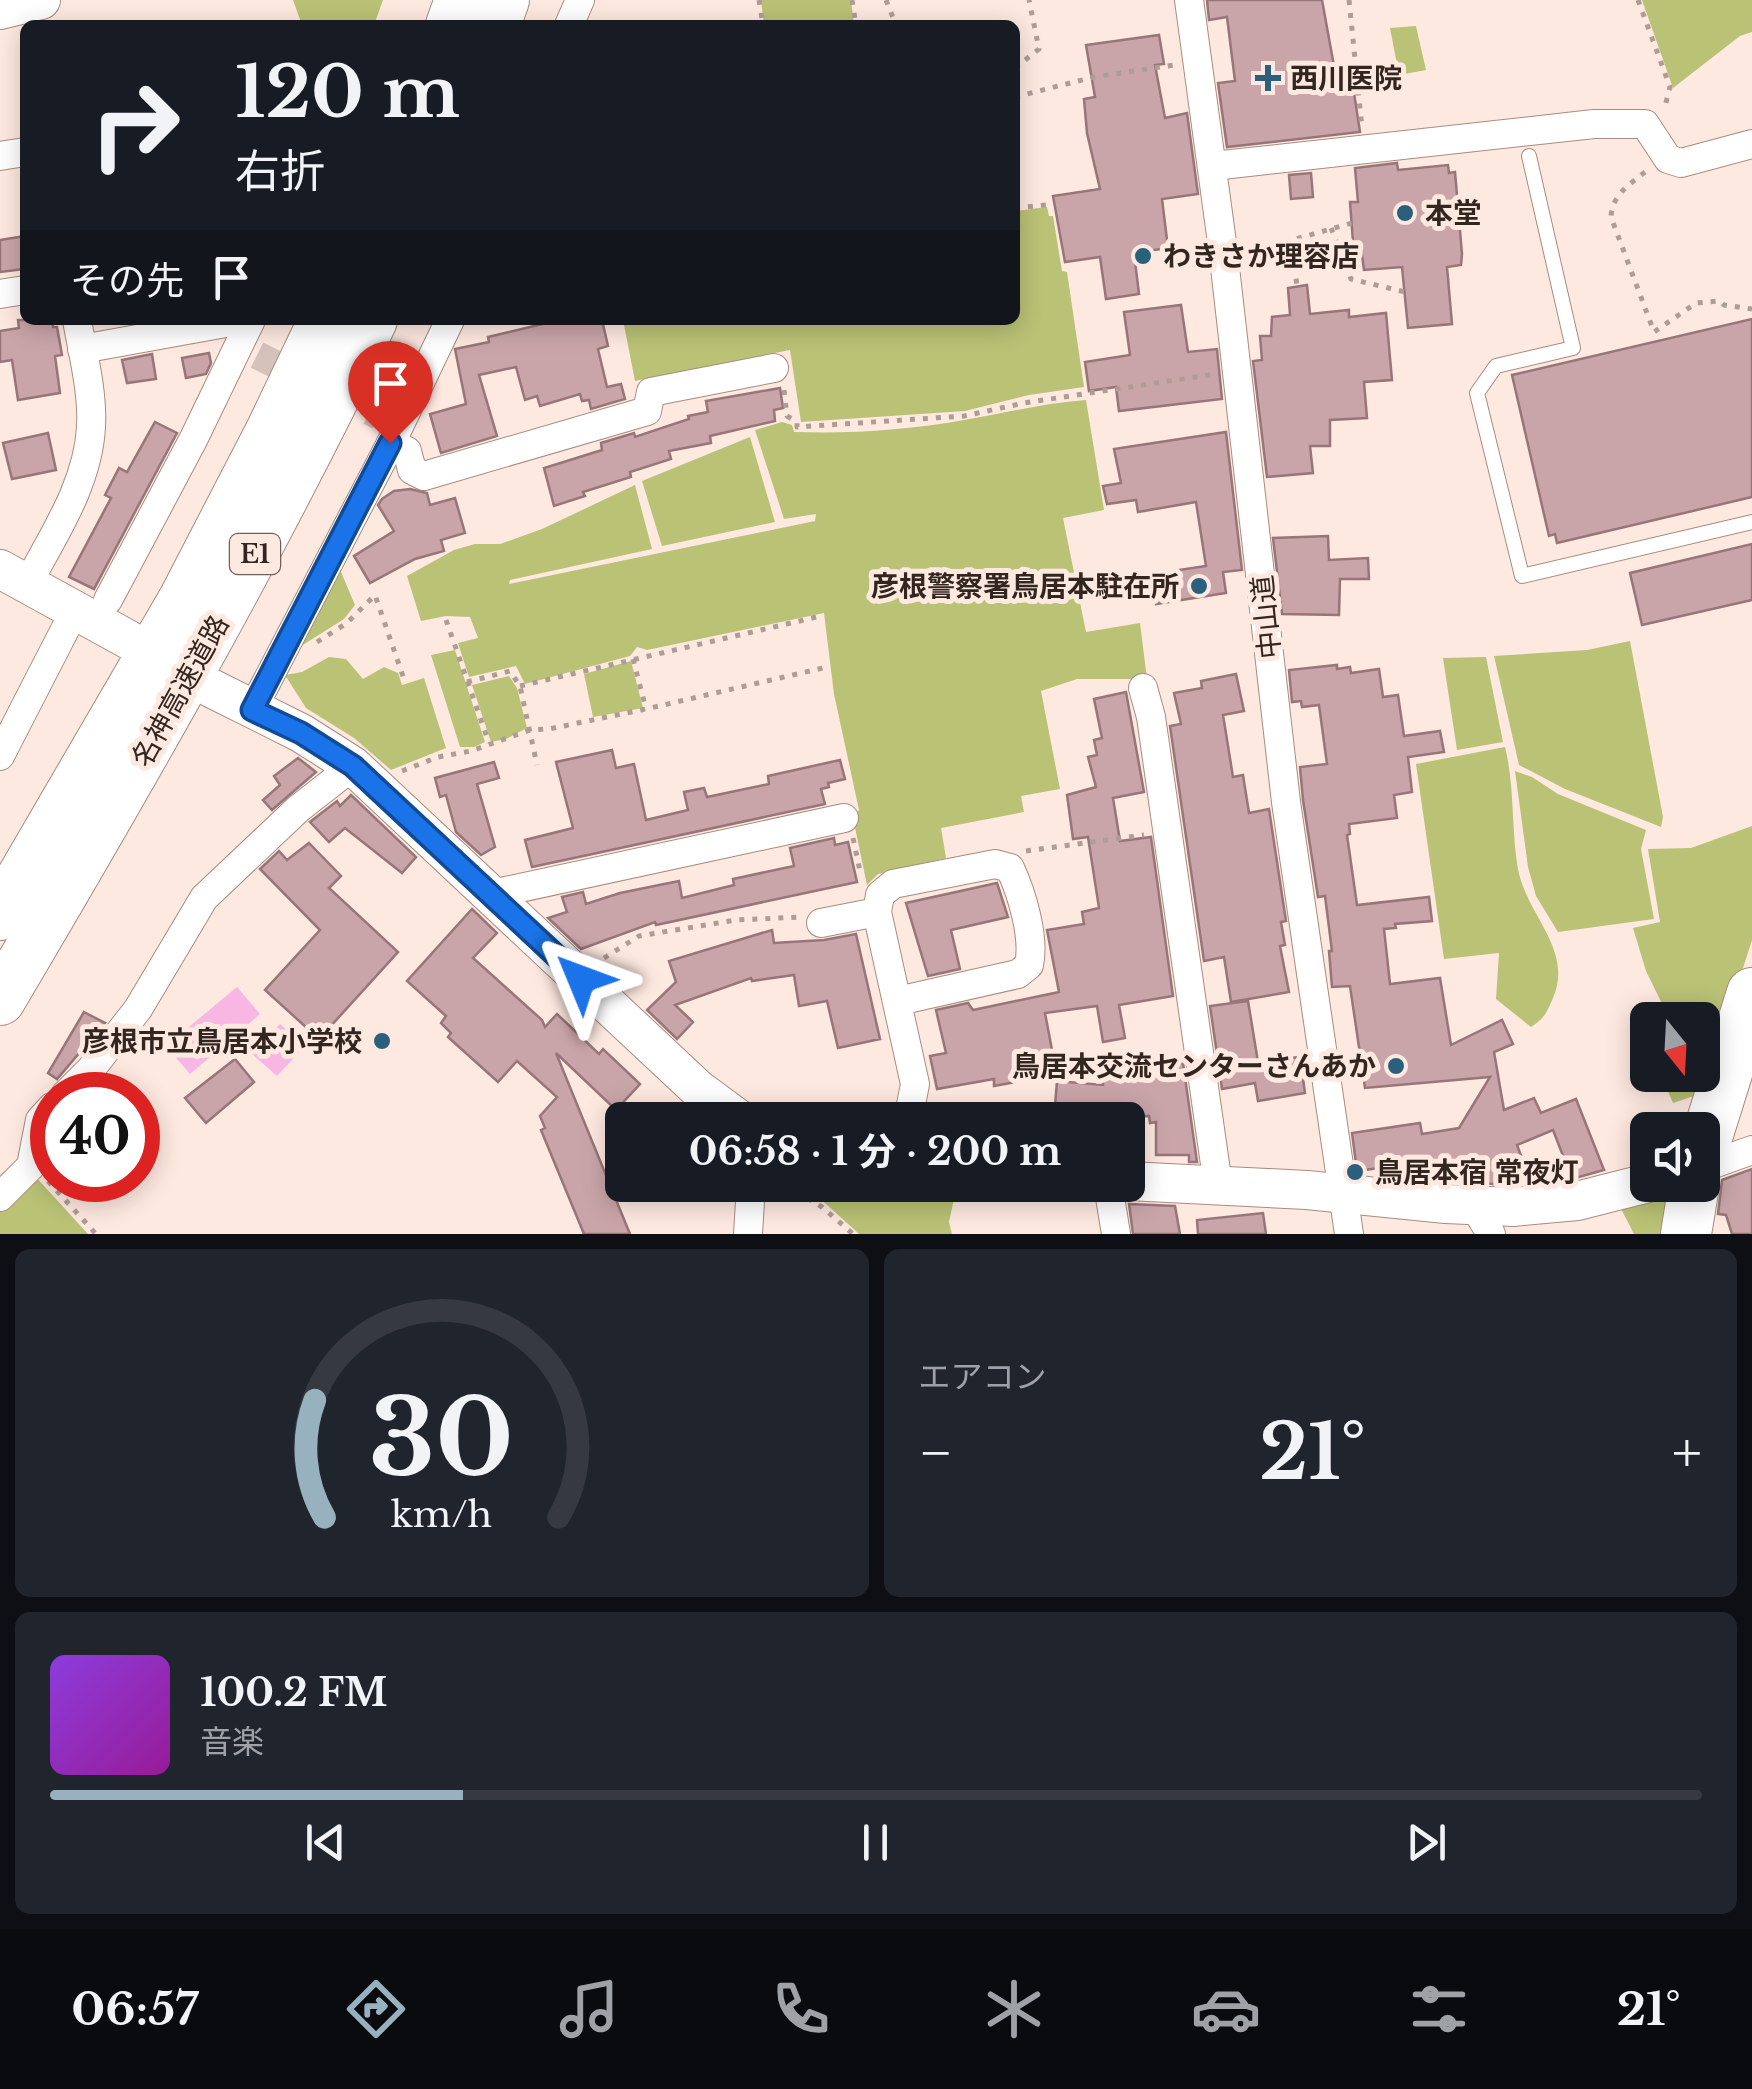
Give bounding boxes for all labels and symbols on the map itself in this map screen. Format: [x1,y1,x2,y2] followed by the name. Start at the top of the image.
[1290,61,1402,96] place label: 西川医院
[1255,65,1281,91] marker: 西川医院
[1425,196,1481,231] place label: 本堂
[1394,202,1416,224] marker: 本堂
[1163,239,1359,274] place label: わきさか理容店
[1132,245,1154,267] marker: わきさか理容店
[348,341,433,444] pin
[230,534,280,574] road number: E1
[871,569,1179,604] place label: 彦根警察署鳥居本駐在所
[1245,573,1288,661] street label: 中山道
[1188,575,1210,597] marker: 彦根警察署鳥居本駐在所
[124,609,236,773] street label: 名神高速道路
[529,927,633,1031] position arrow
[1630,1002,1720,1092] north arrow
[82,1024,362,1059] place label: 彦根市立鳥居本小学校
[371,1030,393,1052] marker: 彦根市立鳥居本小学校
[1012,1049,1376,1084] place label: 鳥居本交流センターさんあか
[1385,1055,1407,1077] marker: 鳥居本交流センターさんあか
[30,1072,160,1202] speed limit sign: 40
[1375,1155,1578,1190] place label: 鳥居本宿 常夜灯
[1344,1161,1366,1183] marker: 鳥居本宿 常夜灯

